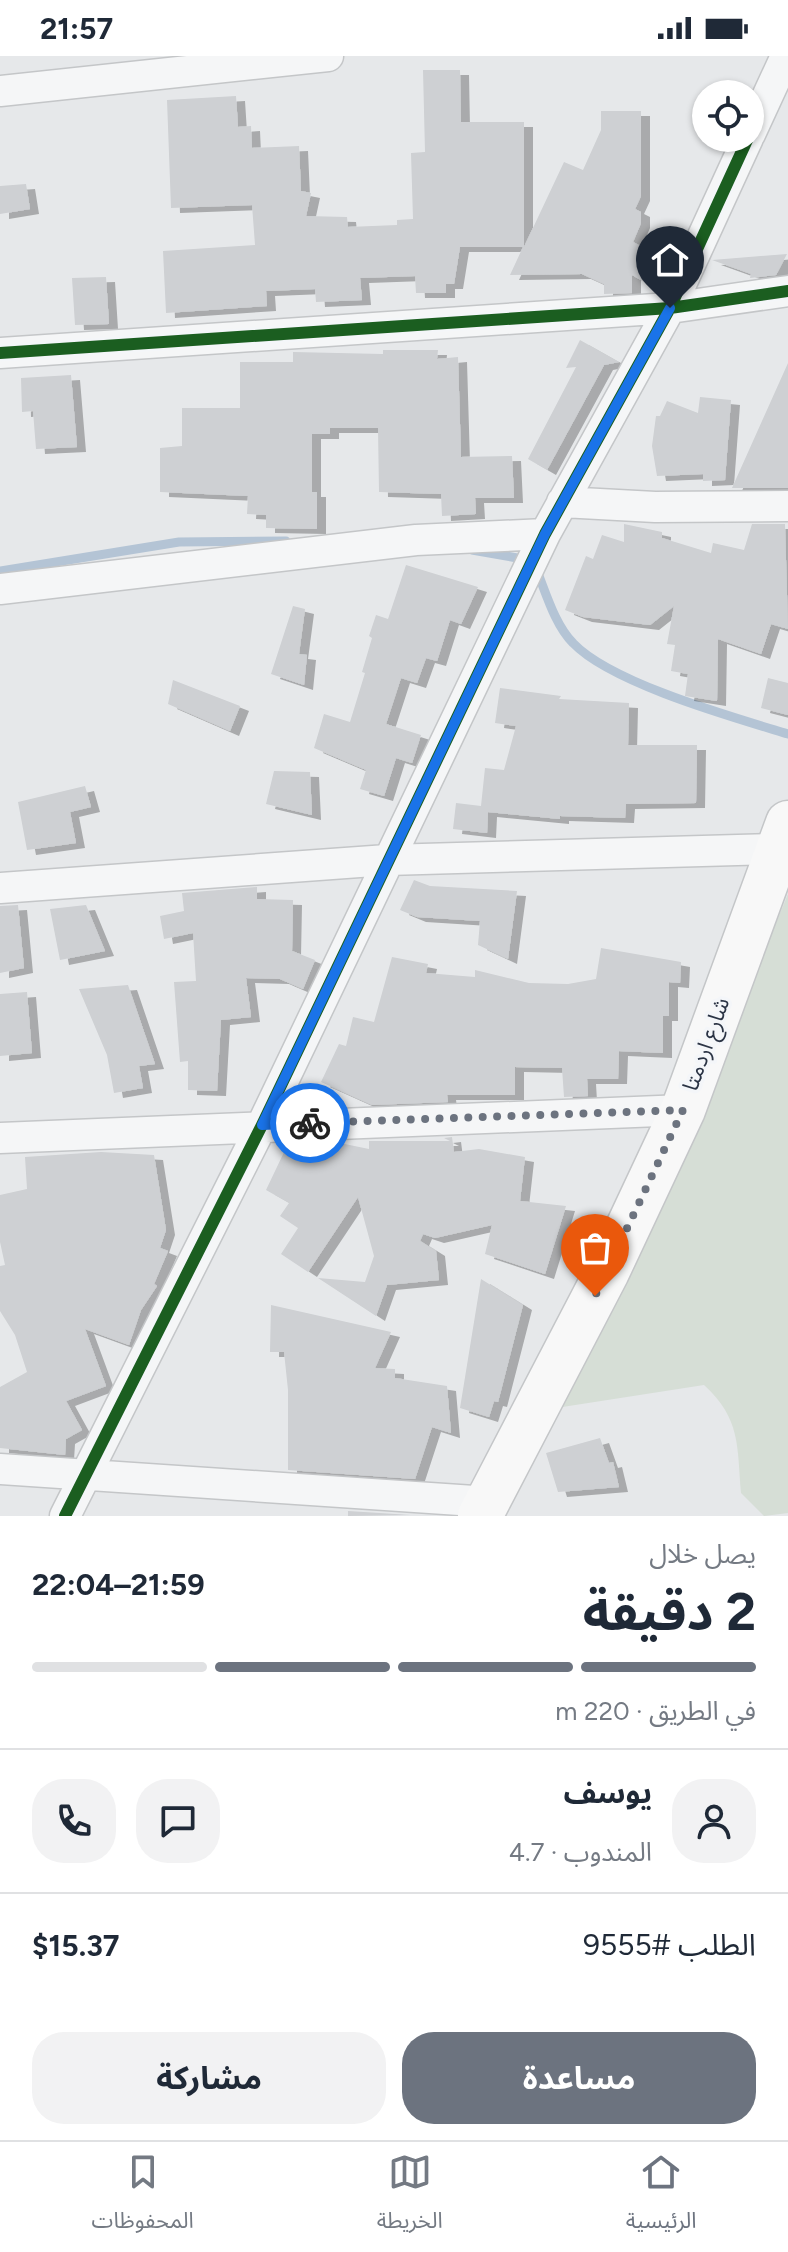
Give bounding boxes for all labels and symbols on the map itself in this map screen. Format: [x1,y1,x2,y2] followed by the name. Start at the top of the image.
[636,226,704,308] pin
[677,994,738,1096] street label: شارع اردمتا
[270,1083,350,1163] courier
[561,1214,629,1296] pin

